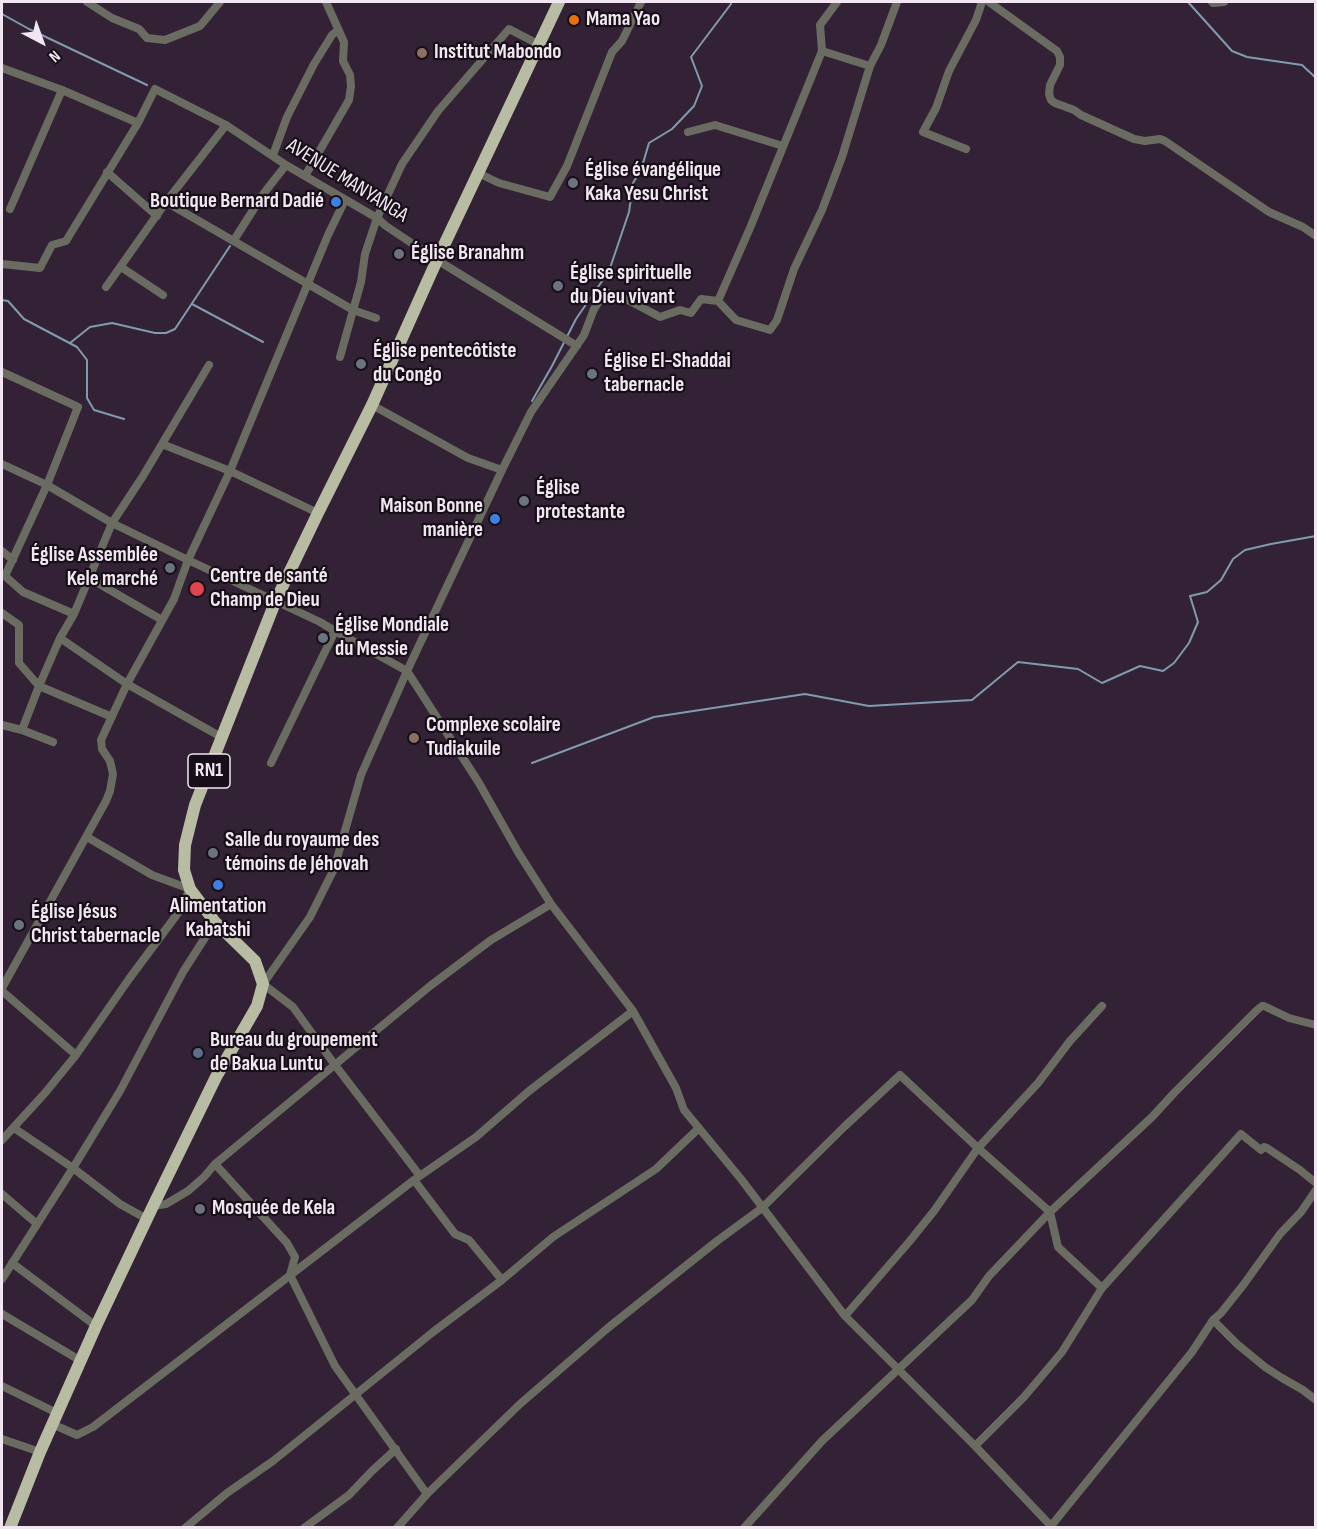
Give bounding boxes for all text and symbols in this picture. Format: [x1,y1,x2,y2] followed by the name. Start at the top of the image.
[586,7,660,33] place label: Mama Yao
[12,12,72,72] north arrow
[567,13,581,27] marker: Mama Yao
[434,40,561,66] place label: Institut Mabondo
[45,46,64,66] text: N
[415,46,429,60] marker: Institut Mabondo
[281,134,413,228] street label: AVENUE MANYANGA
[585,158,721,208] place label: Église évangélique Kaka Yesu Christ
[566,176,580,190] marker: Église évangélique Kaka Yesu Christ
[150,189,324,215] place label: Boutique Bernard Dadié
[329,195,343,209] marker: Boutique Bernard Dadié
[411,241,524,267] place label: Église Branahm
[392,247,406,261] marker: Église Branahm
[570,261,692,311] place label: Église spirituelle du Dieu vivant
[551,279,565,293] marker: Église spirituelle du Dieu vivant
[373,339,516,389] place label: Église pentecôtiste du Congo
[604,349,731,399] place label: Église El-Shaddai tabernacle
[354,357,368,371] marker: Église pentecôtiste du Congo
[585,367,599,381] marker: Église El-Shaddai tabernacle
[536,476,625,526] place label: Église protestante
[380,494,483,544] place label: Maison Bonne manière
[517,494,531,508] marker: Église protestante
[488,512,502,526] marker: Maison Bonne manière
[31,543,158,593] place label: Église Assemblée Kele marché
[163,561,177,575] marker: Église Assemblée Kele marché
[210,564,328,614] place label: Centre de santé Champ de Dieu
[188,580,206,598] marker: Centre de santé Champ de Dieu
[335,613,449,663] place label: Église Mondiale du Messie
[316,631,330,645] marker: Église Mondiale du Messie
[426,713,561,763] place label: Complexe scolaire Tudiakuile
[407,731,421,745] marker: Complexe scolaire Tudiakuile
[188,754,230,788] road number: RN1
[225,828,379,878] place label: Salle du royaume des témoins de Jéhovah
[206,846,220,860] marker: Salle du royaume des témoins de Jéhovah
[211,878,225,892] marker: Alimentation Kabatshi
[170,894,266,944] place label: Alimentation Kabatshi
[31,900,160,950] place label: Église Jésus Christ tabernacle
[12,918,26,932] marker: Église Jésus Christ tabernacle
[210,1028,378,1078] place label: Bureau du groupement de Bakua Luntu
[191,1046,205,1060] marker: Bureau du groupement de Bakua Luntu
[212,1196,335,1222] place label: Mosquée de Kela
[193,1202,207,1216] marker: Mosquée de Kela

